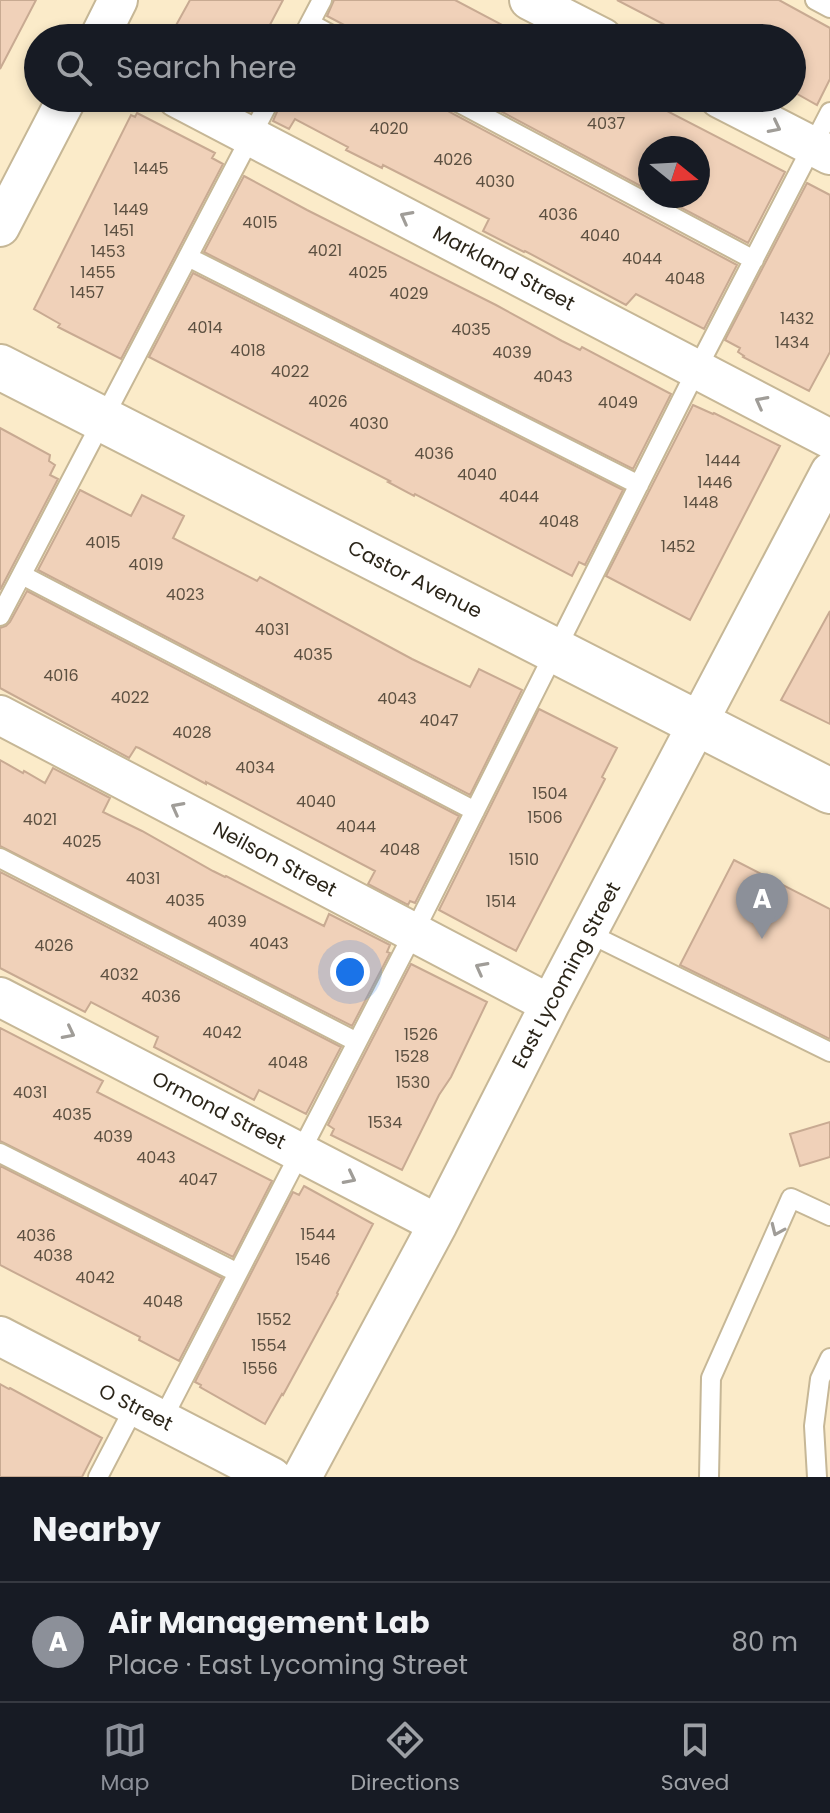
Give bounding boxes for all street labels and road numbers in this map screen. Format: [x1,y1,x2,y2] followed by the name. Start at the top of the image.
[428,219,580,317] street label: Markland Street
[343,533,487,625] street label: Castor Avenue
[208,815,342,903] street label: Neilson Street
[505,877,627,1073] street label: East Lycoming Street
[147,1064,291,1156] street label: Ormond Street
[94,1376,178,1438] street label: O Street

